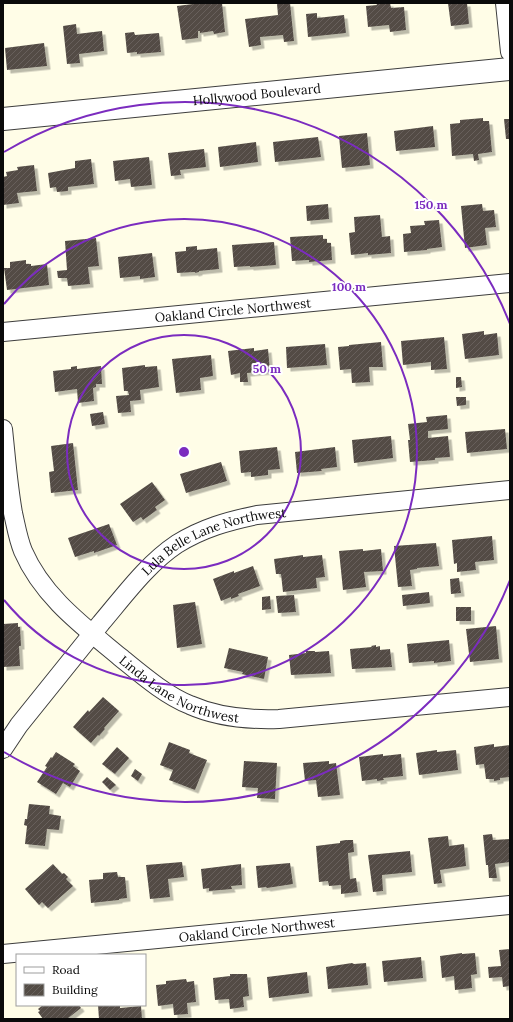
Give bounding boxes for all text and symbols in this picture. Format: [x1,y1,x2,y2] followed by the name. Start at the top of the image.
[192,79,322,109] street label: Hollywood Boulevard
[414,197,448,212] text: 150 m
[332,279,366,294] text: 100 m
[154,294,312,326] street label: Oakland Circle Northwest
[253,361,281,376] text: 50 m
[177,445,191,459] centre of rings
[138,504,287,579] street label: Lula Belle Lane Northwest
[116,651,240,726] street label: Linda Lane Northwest
[178,913,336,945] street label: Oakland Circle Northwest
[16,954,146,1006] legend
[52,962,80,977] text: Road
[52,982,98,997] text: Building

